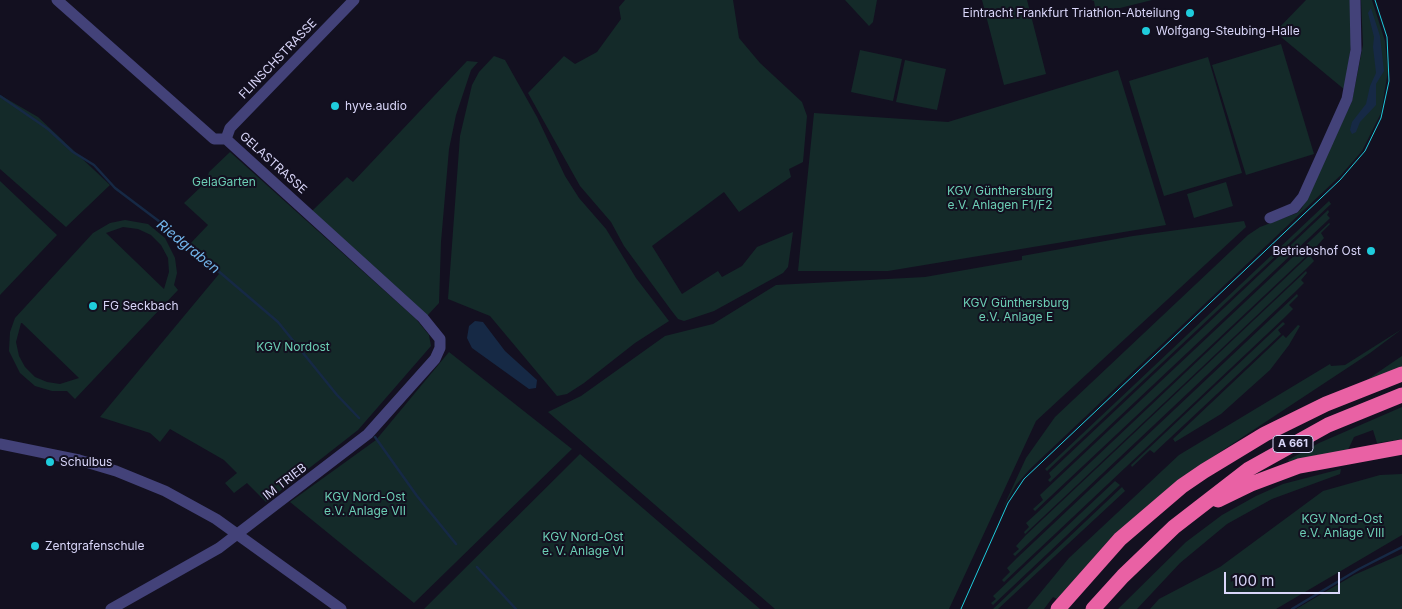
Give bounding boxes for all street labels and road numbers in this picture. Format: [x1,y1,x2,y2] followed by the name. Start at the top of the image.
[236,16,320,102] street label: FLINSCHSTRASSE
[236,129,310,197] street label: GELASTRASSE
[1273,436,1313,452] road number: A 661
[260,461,310,503] street label: IM TRIEB

